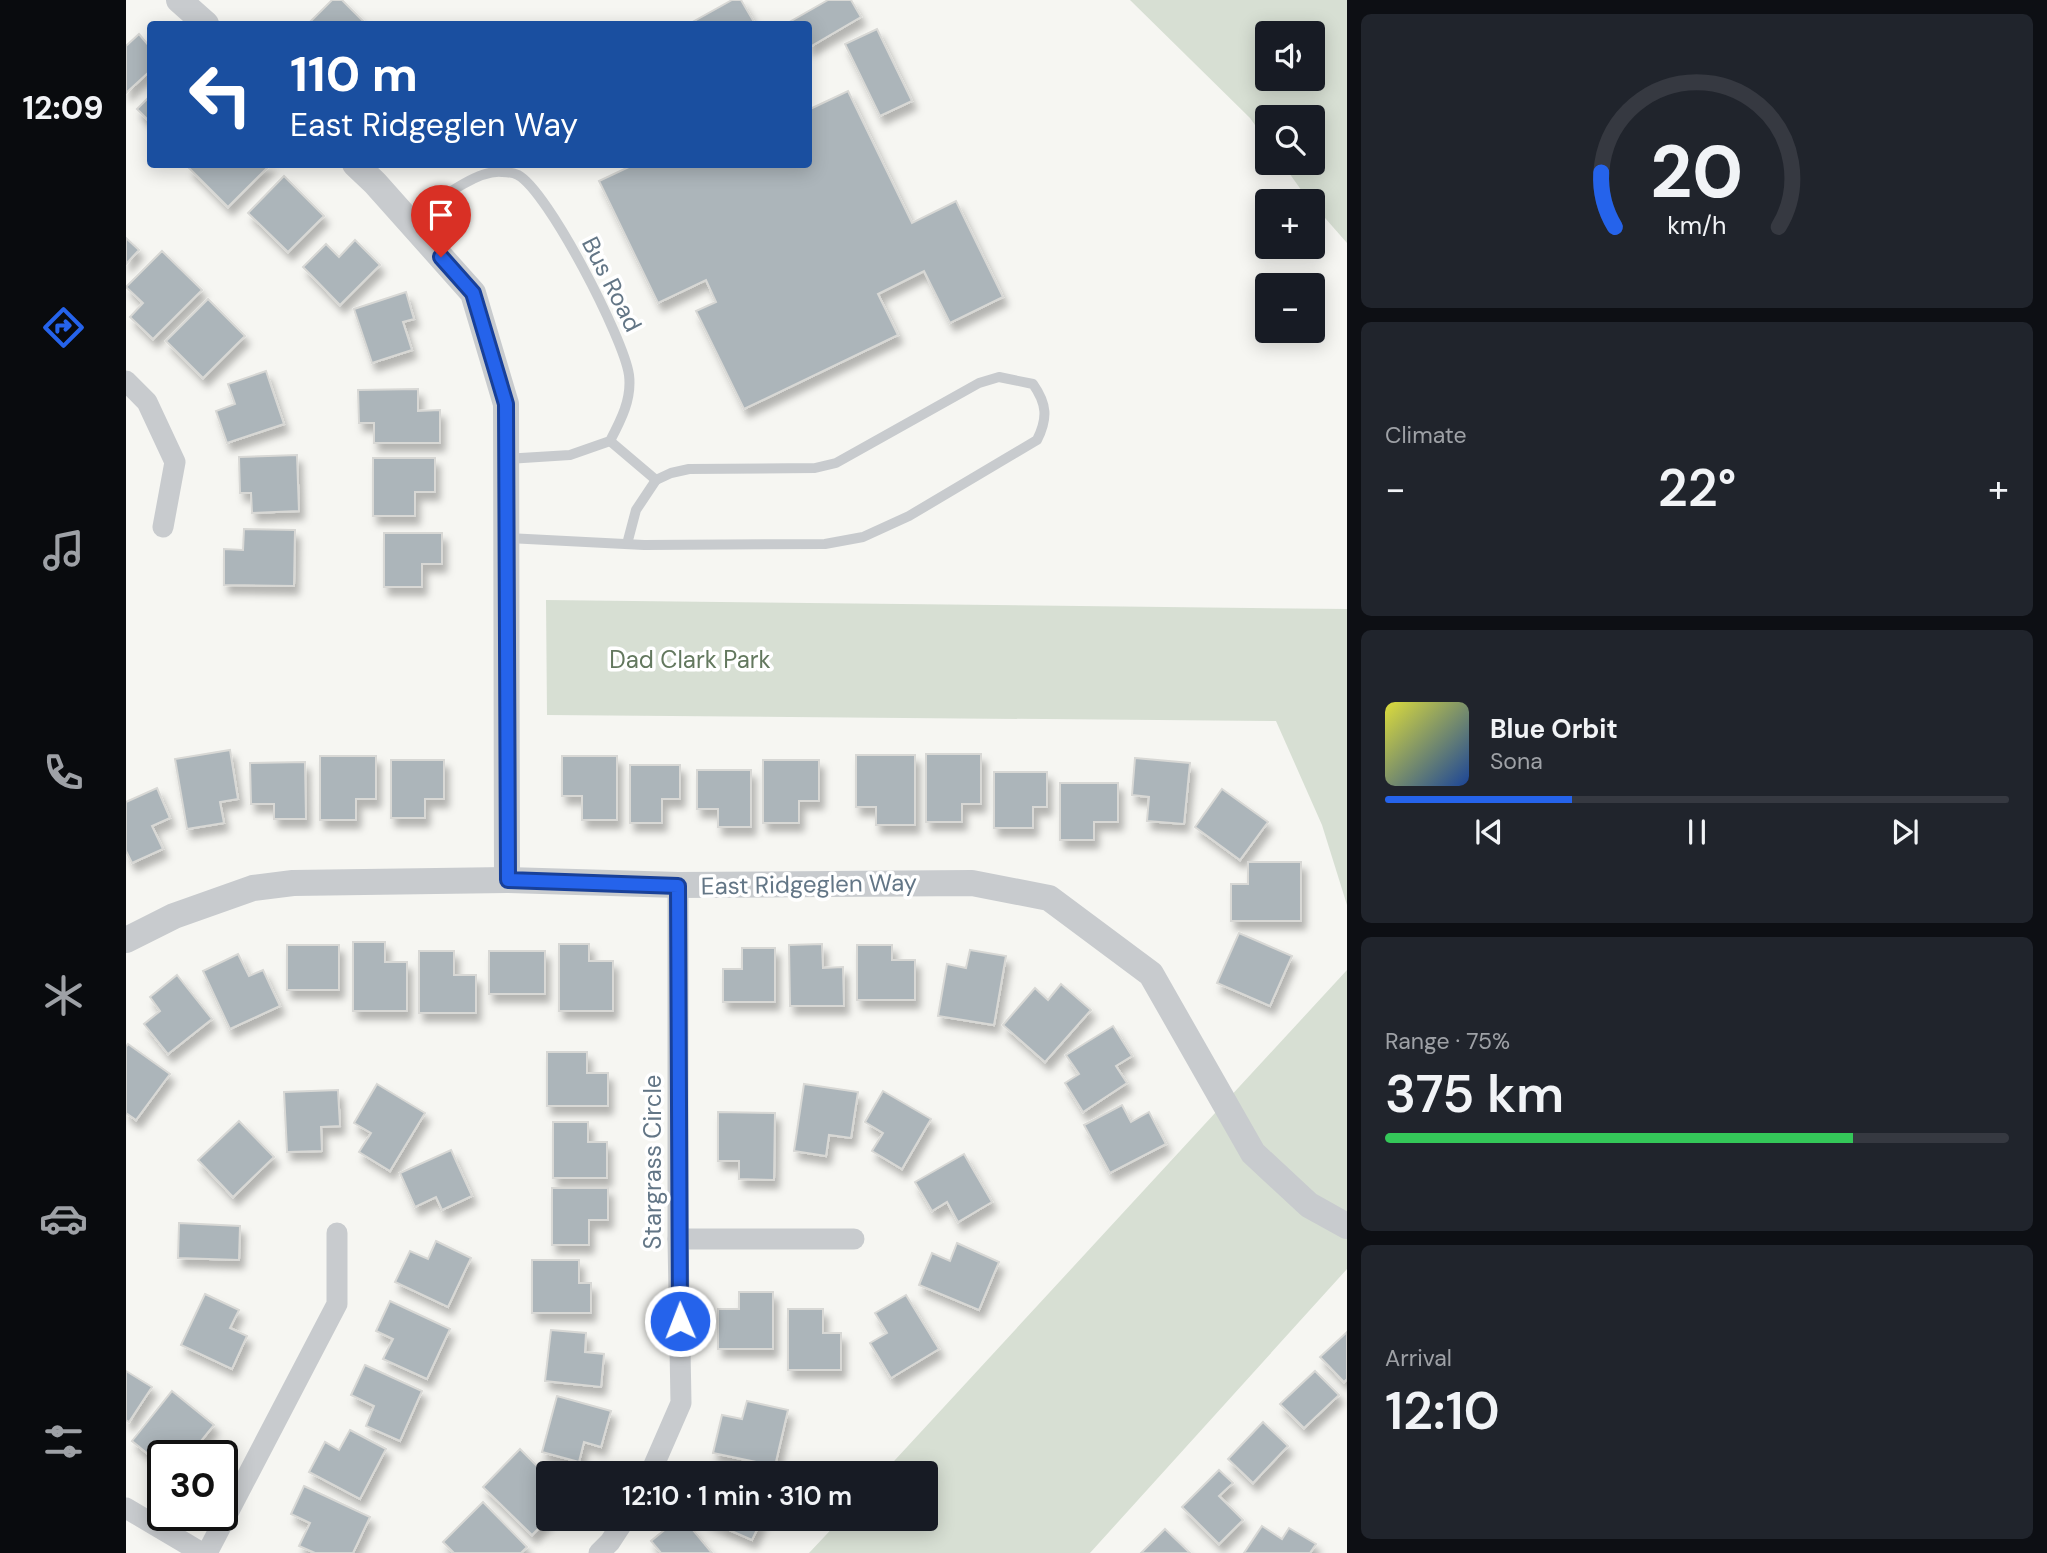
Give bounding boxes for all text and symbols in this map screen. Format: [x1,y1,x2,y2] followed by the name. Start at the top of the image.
[1255,21,1325,343] map controls
[1255,21,1325,91] button: sound
[290,42,418,106] text: 110 m
[175,49,266,140] icon: left
[22,87,104,129] text: 12:09
[290,104,578,146] text: East Ridgeglen Way
[1255,105,1325,175] button: search
[1651,125,1743,220] text: 20
[411,185,471,257] pin
[1255,189,1325,259] button: +
[422,196,460,234] icon: arrive
[1667,209,1727,242] text: km/h
[575,231,649,337] street label: Bus Road
[1255,273,1325,343] button: −
[39,303,88,352] icon: directions
[1385,420,1467,450] text: Climate
[1658,454,1736,522] text: 22°
[1385,464,1406,514] text: −
[1988,464,2009,514] text: +
[39,526,88,575] icon: music
[609,644,771,675] park label: Dad Clark Park
[1490,712,1618,746] text: Blue Orbit
[1490,746,1543,776] text: Sona
[39,748,88,797] icon: phone
[1470,813,1508,851] icon: previous
[1678,813,1716,851] icon: pause
[1886,813,1924,851] icon: next
[701,867,917,901] street label: East Ridgeglen Way
[39,971,88,1020] icon: climate
[1385,1026,1510,1056] text: Range · 75%
[1385,1060,1564,1128] text: 375 km
[637,1075,668,1249] street label: Stargrass Circle
[39,1194,88,1243] icon: car
[643,1284,717,1358] position arrow
[1385,1343,1452,1373] text: Arrival
[1385,1377,1500,1445] text: 12:10
[39,1417,88,1466] icon: filters
[147,1440,238,1531] speed limit sign: 30
[622,1479,852,1513] text: 12:10 · 1 min · 310 m

